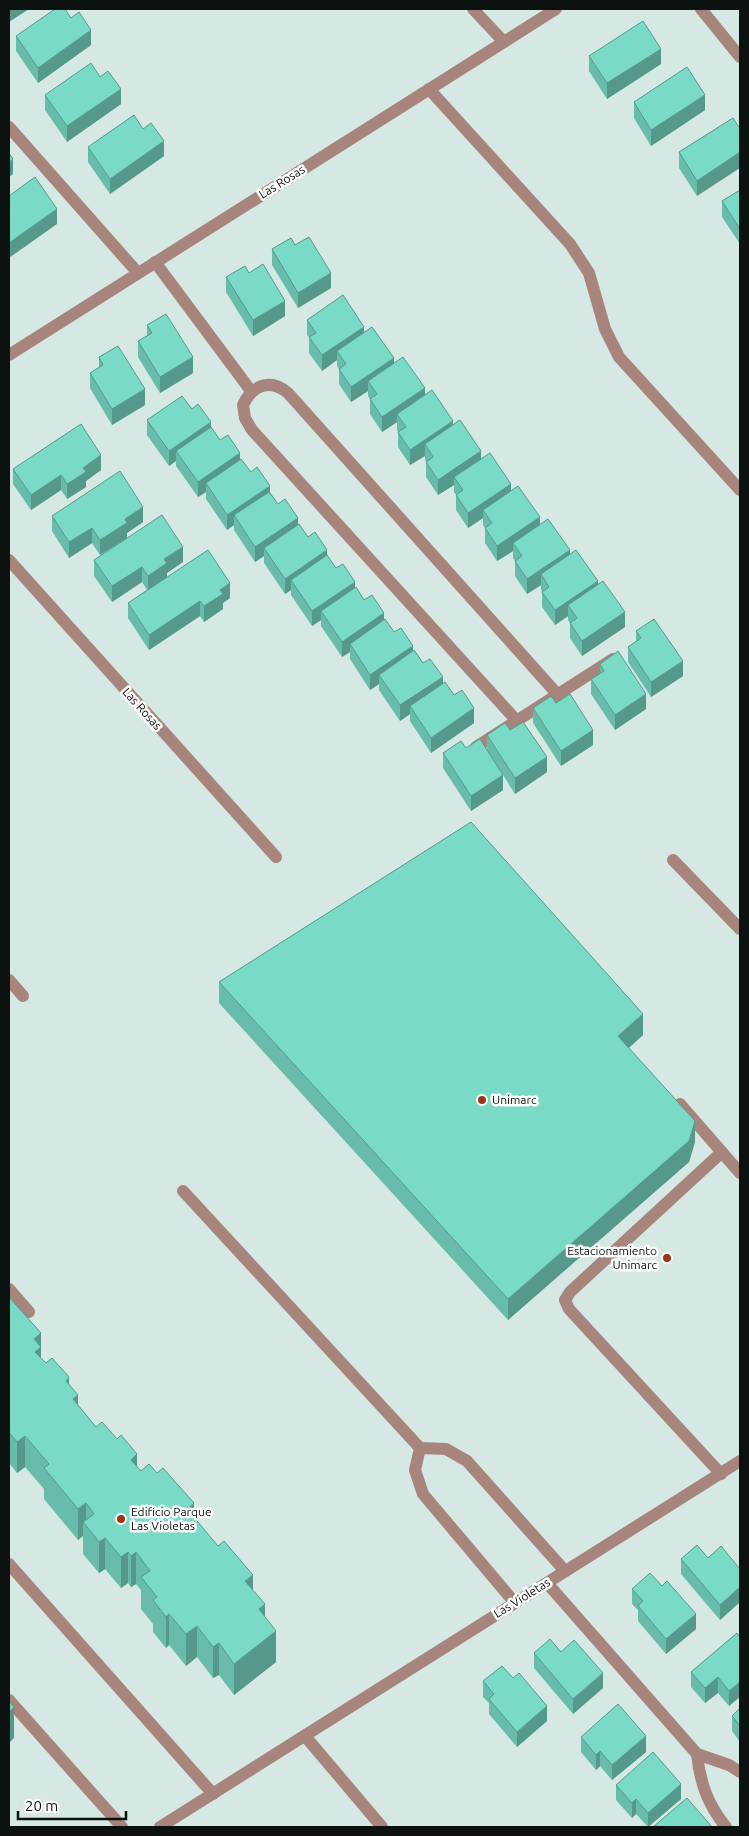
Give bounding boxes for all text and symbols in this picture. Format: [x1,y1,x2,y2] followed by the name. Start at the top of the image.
[257,162,307,201] street label: Las Rosas
[120,685,164,732] street label: Las Rosas
[492,1093,537,1106] place label: Unimarc
[476,1094,488,1106] marker: Unimarc
[567,1244,657,1271] place label: Estacionamiento Unimarc
[661,1252,673,1264] marker: Estacionamiento Unimarc
[131,1505,212,1532] place label: Edificio Parque Las Violetas
[115,1513,127,1525] marker: Edificio Parque Las Violetas
[491,1575,552,1620] street label: Las Violetas
[18,1788,125,1820] scale bar
[25,1797,58,1814] text: 20 m

